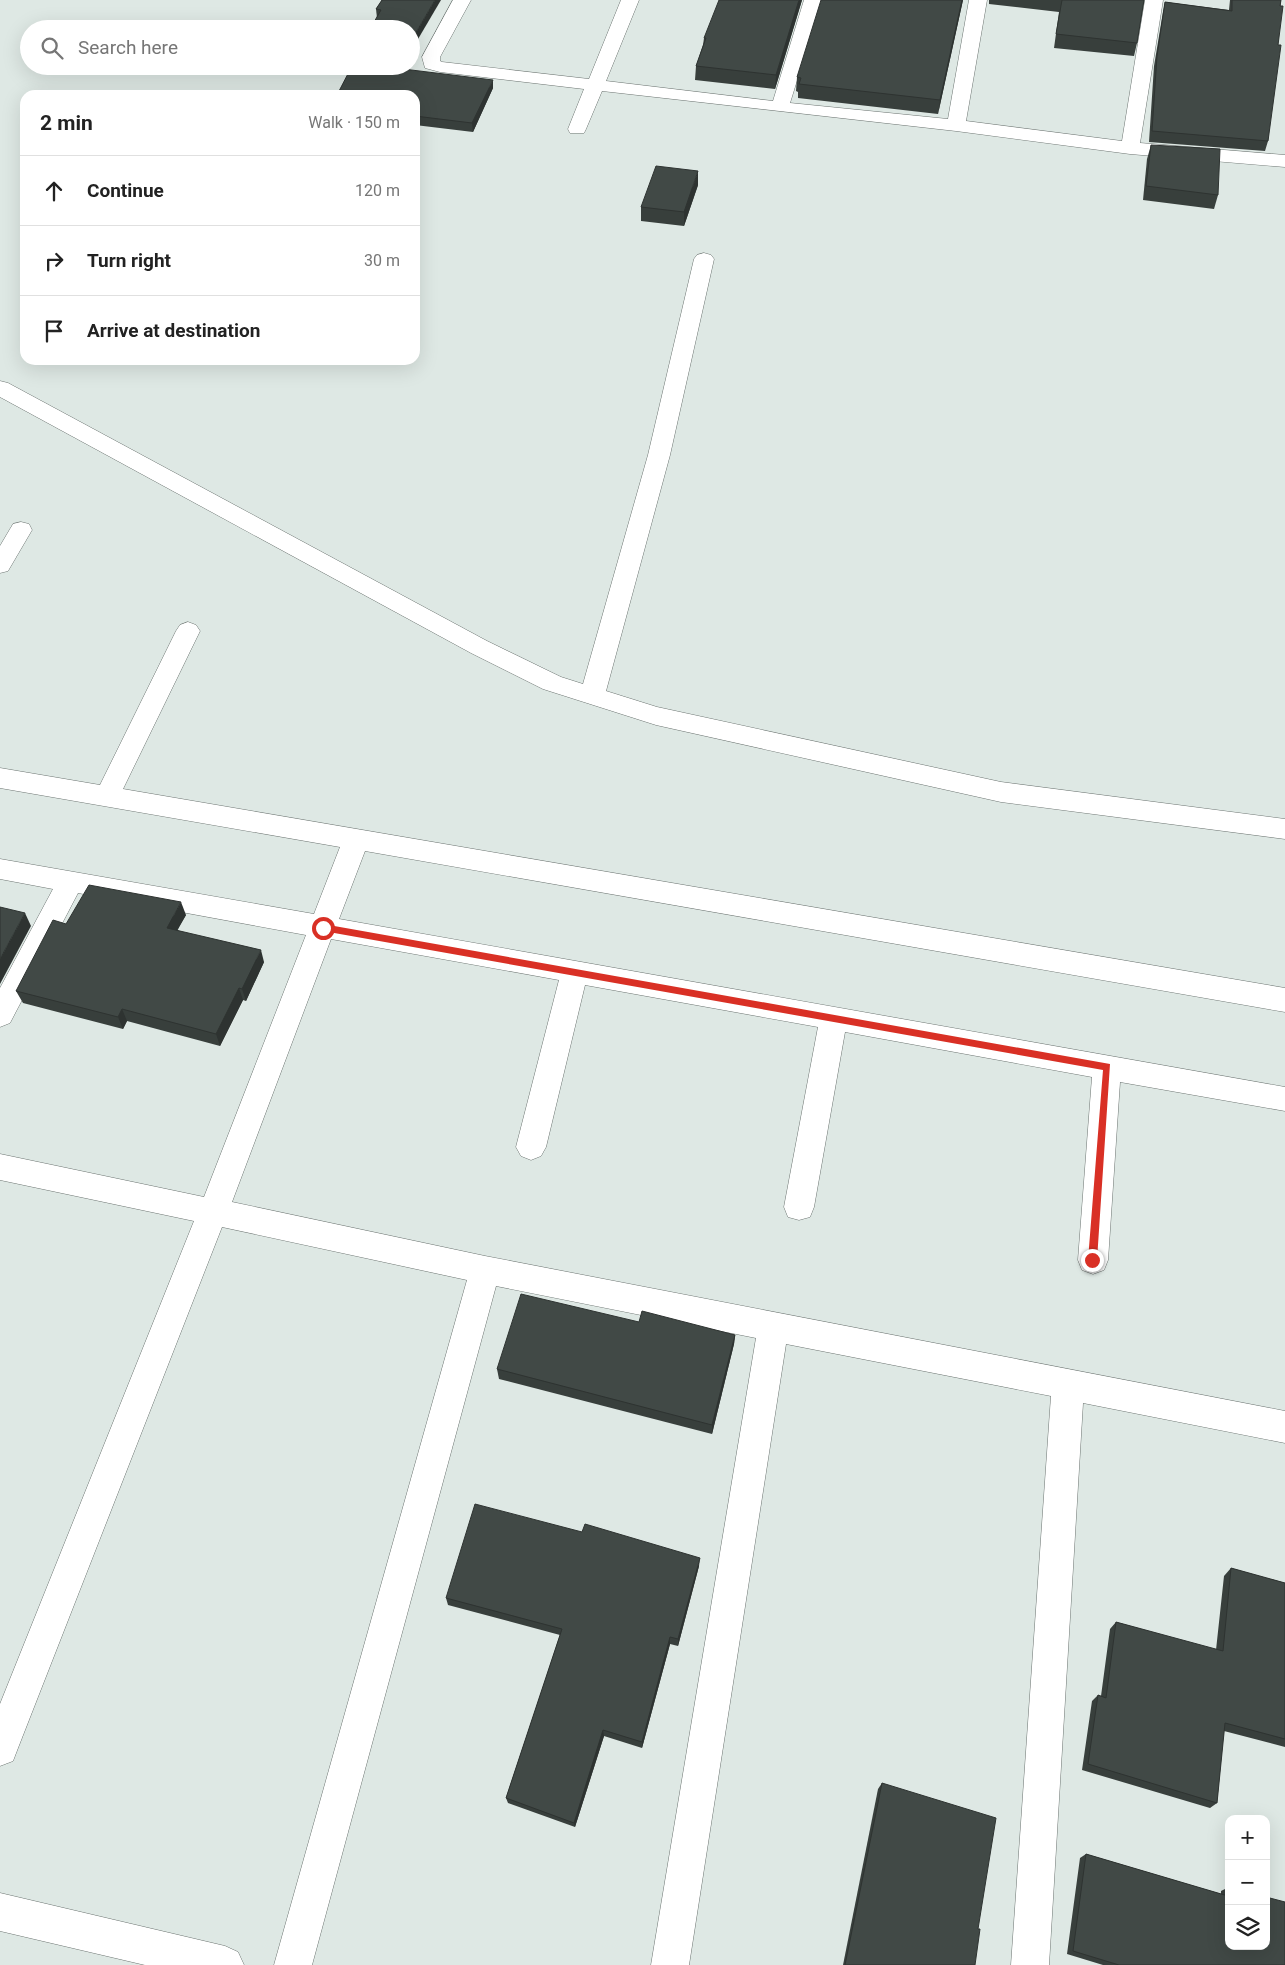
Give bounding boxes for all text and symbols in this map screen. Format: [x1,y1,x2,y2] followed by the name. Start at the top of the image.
[20,20,420,75] search box
[38,34,66,62] icon: search
[78,36,178,59] text: Search here
[40,111,93,135] text: 2 min
[308,113,400,132] text: Walk · 150 m
[40,177,68,205] icon: ahead
[87,179,164,202] text: Continue
[355,181,400,200] text: 120 m
[40,247,68,275] icon: right
[87,249,171,272] text: Turn right
[364,251,400,270] text: 30 m
[40,317,68,345] icon: arrive
[87,319,260,342] text: Arrive at destination
[312,917,335,940] route start
[1081,1249,1104,1272] route end
[1225,1815,1270,1950] map controls
[1225,1815,1270,1860] button: +
[1225,1860,1270,1905] button: −
[1225,1905,1270,1950] button: layers

